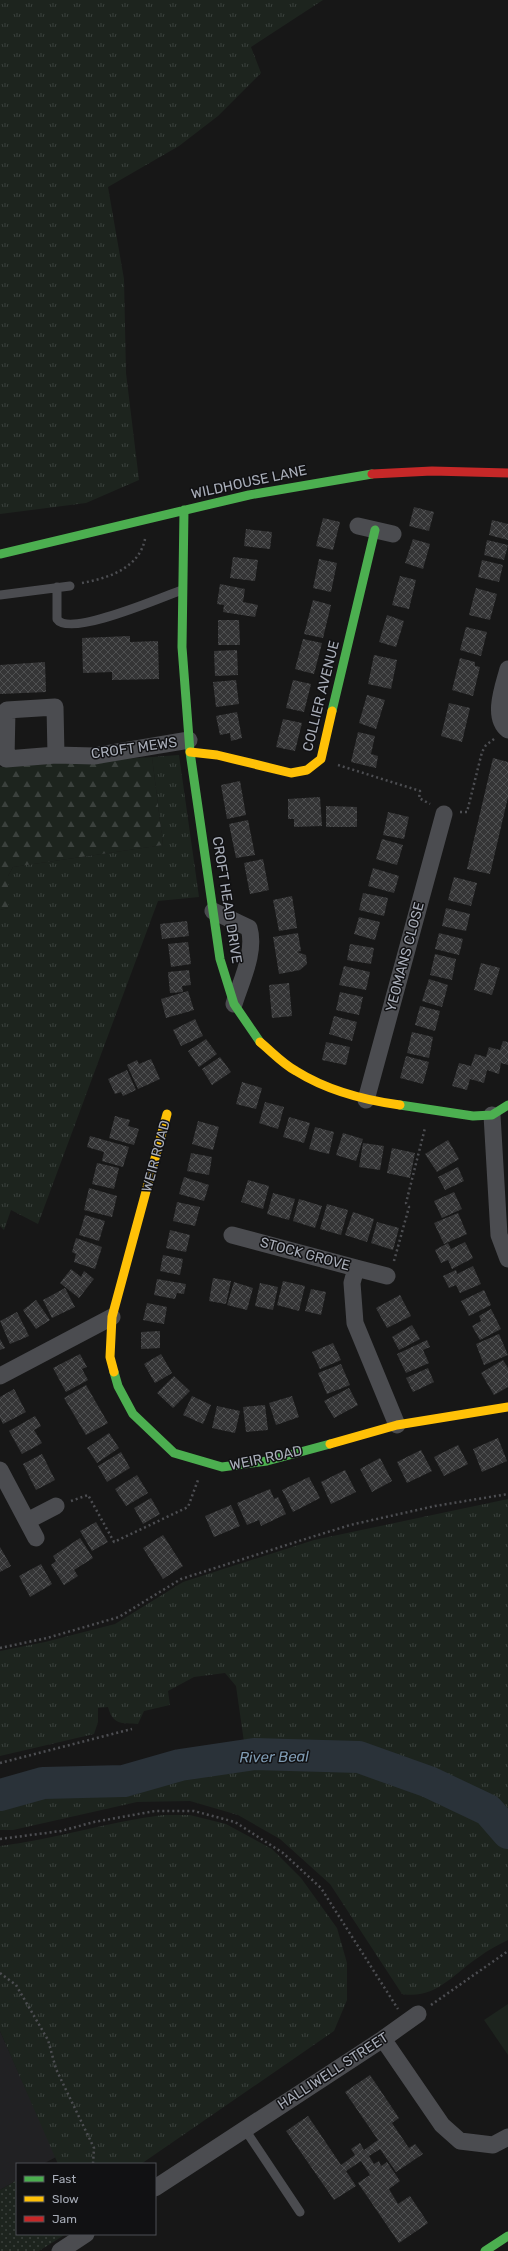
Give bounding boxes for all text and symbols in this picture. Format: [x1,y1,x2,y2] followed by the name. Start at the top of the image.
[190,461,308,503] street label: WILDHOUSE LANE
[299,639,343,753] street label: COLLIER AVENUE
[90,734,178,762] street label: CROFT MEWS
[209,835,245,965] street label: CROFT HEAD DRIVE
[382,900,428,1014] street label: YEOMANS CLOSE
[138,1118,174,1194] street label: WEIR ROAD
[258,1234,352,1274] street label: STOCK GROVE
[228,1442,304,1474] street label: WEIR ROAD
[239,1747,309,1767] water label: River Beal
[275,2029,391,2113] street label: HALLIWELL STREET
[16,2163,156,2235] legend
[52,2172,76,2186] text: Fast
[52,2192,79,2206] text: Slow
[52,2212,77,2226] text: Jam

